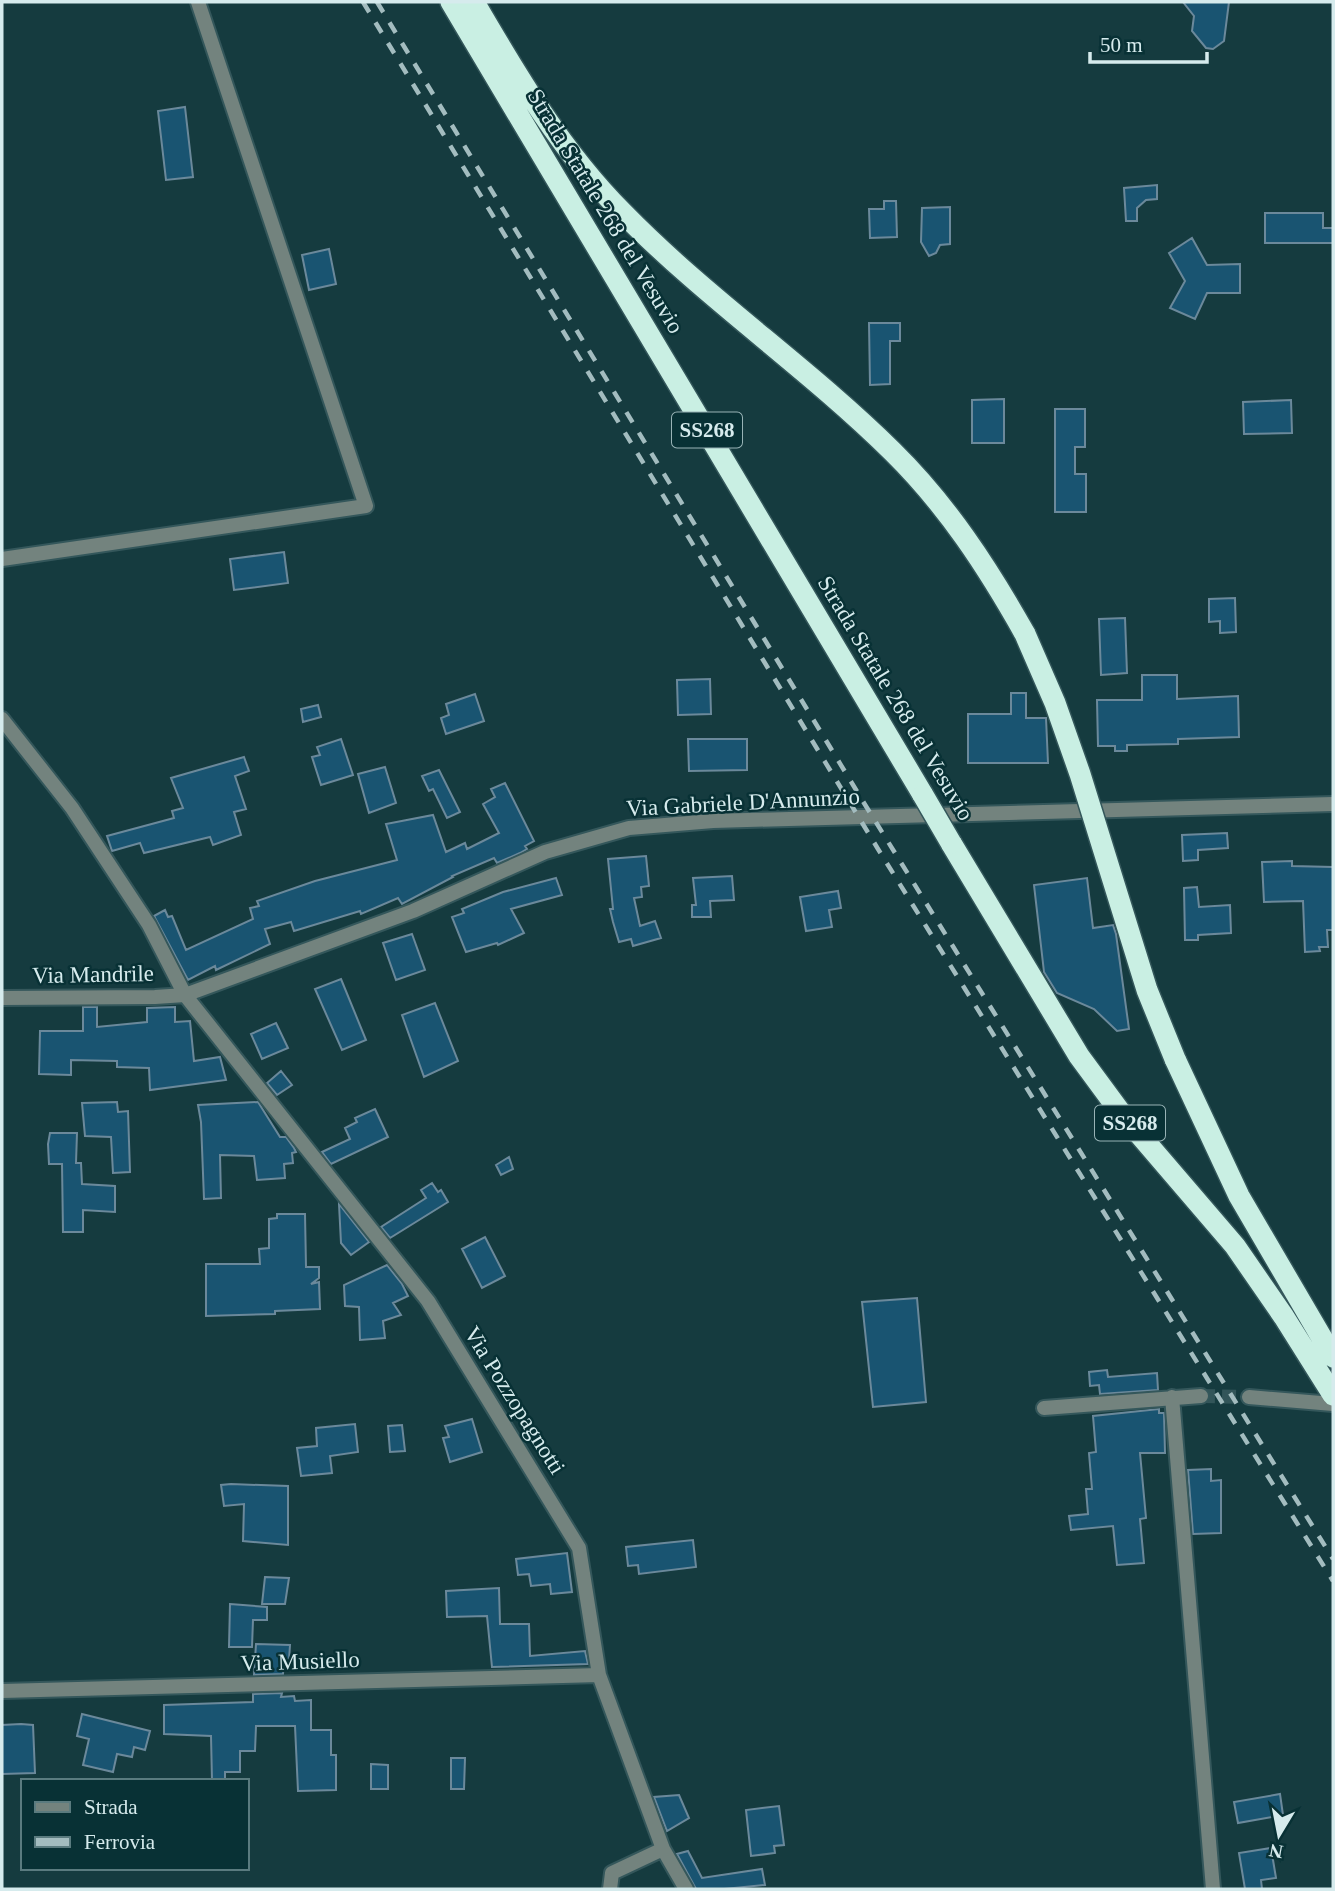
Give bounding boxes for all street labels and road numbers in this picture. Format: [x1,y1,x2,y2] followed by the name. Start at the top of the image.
[523,85,689,338] street label: Strada Statale 268 del Vesuvio
[672,412,742,448] road number: SS268
[813,572,979,825] street label: Strada Statale 268 del Vesuvio
[626,784,861,821] street label: Via Gabriele D'Annunzio
[32,961,154,988] street label: Via Mandrile
[1095,1106,1165,1140] road number: SS268
[459,1322,570,1479] street label: Via Pozzopagnotti
[240,1647,360,1676] street label: Via Musiello

